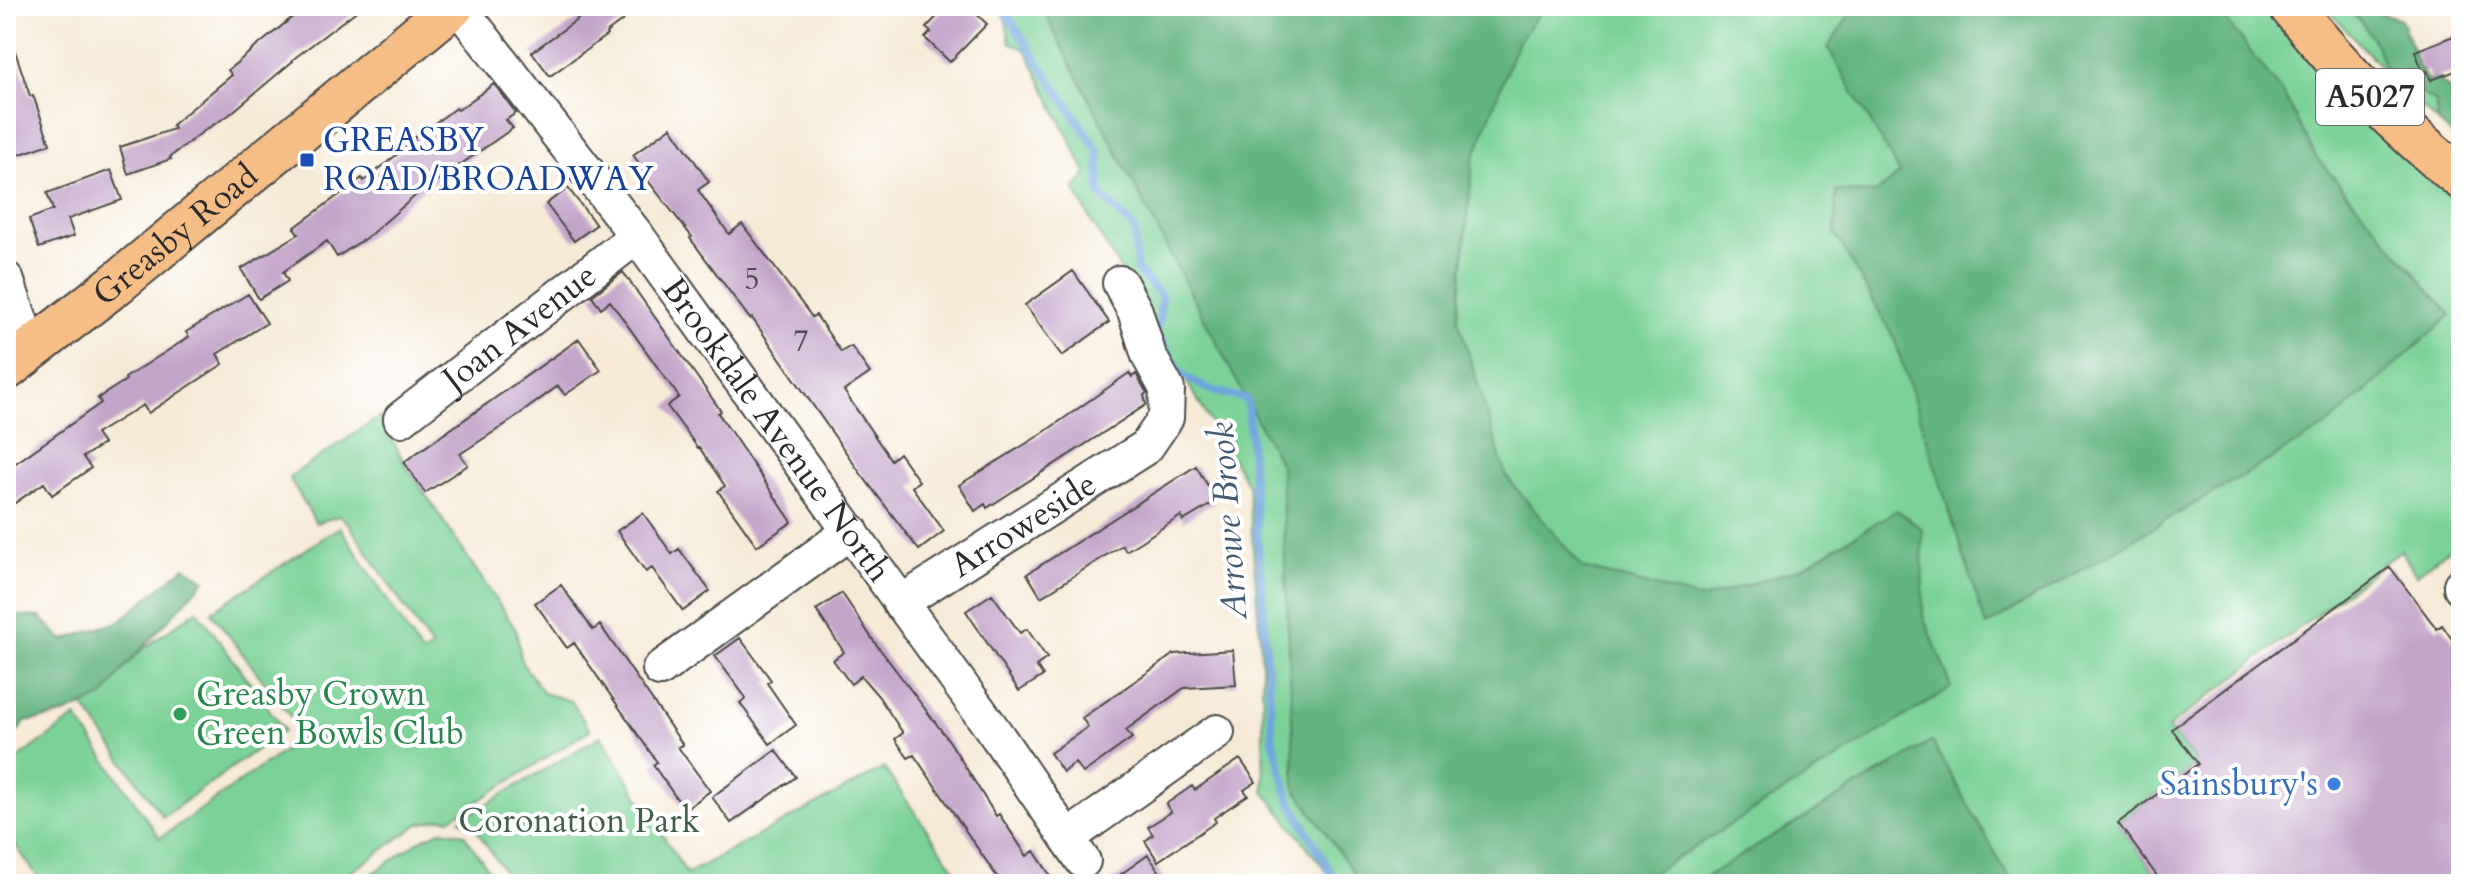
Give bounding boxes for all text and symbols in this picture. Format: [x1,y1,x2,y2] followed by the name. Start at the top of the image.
[2316,69,2424,125] road number: A5027
[323,117,654,202] place label: GREASBY ROAD/BROADWAY
[298,151,316,169] marker: GREASBY ROAD/BROADWAY
[83,153,268,317] street label: Greasby Road
[429,253,606,405] street label: Joan Avenue
[744,259,760,300] house number: 5
[651,268,902,591] street label: Brookdale Avenue North
[793,321,809,362] house number: 7
[1197,420,1259,623] water label: Arrowe Brook
[941,461,1105,588] street label: Arroweside
[196,671,464,756] place label: Greasby Crown Green Bowls Club
[171,705,189,723] marker: Greasby Crown Green Bowls Club
[2160,761,2318,807] place label: Sainsbury's
[2325,775,2343,793] marker: Sainsbury's
[458,798,701,844] park label: Coronation Park

